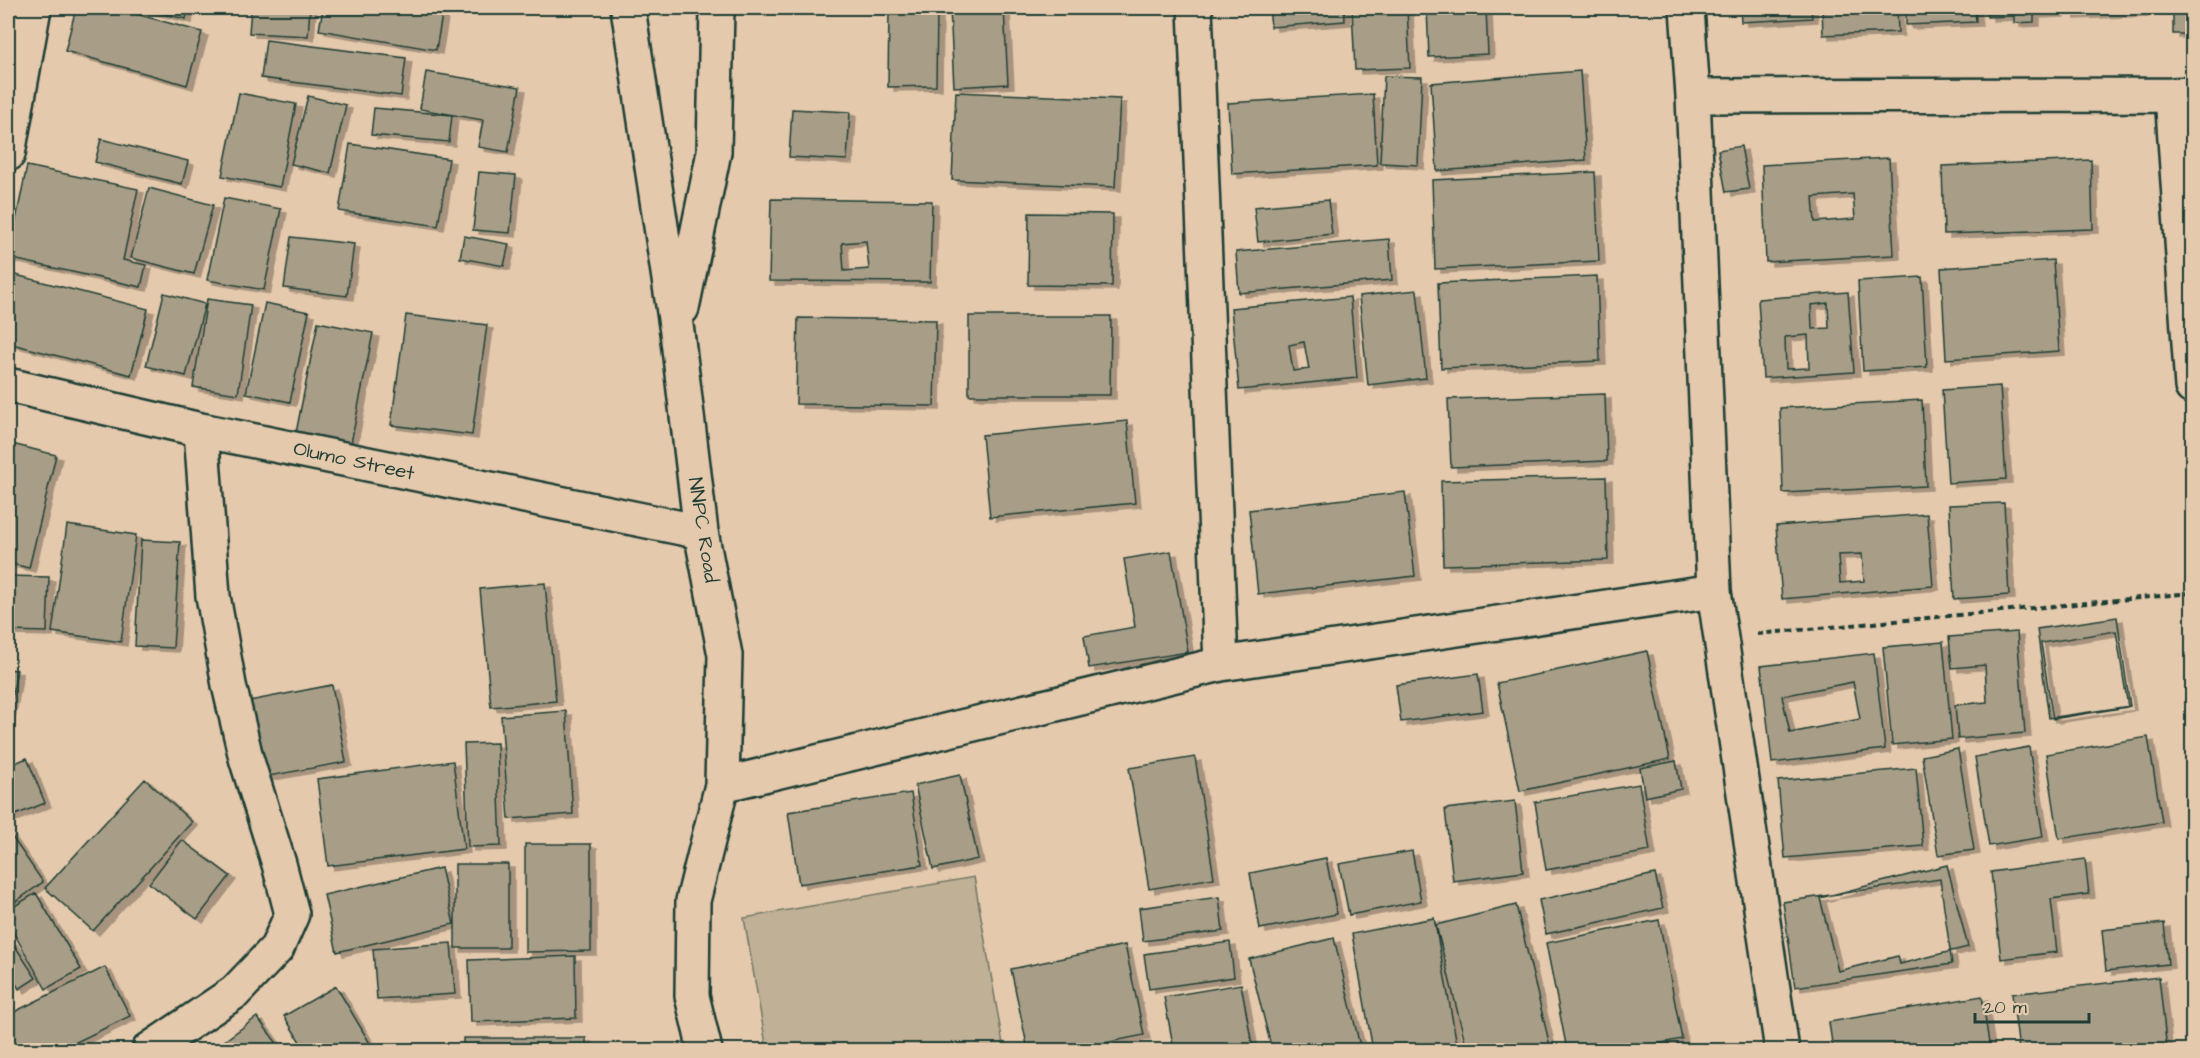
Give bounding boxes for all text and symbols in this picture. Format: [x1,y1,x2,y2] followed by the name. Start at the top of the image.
[291,434,417,488] street label: Olumo Street
[681,475,725,585] street label: NNPC Road
[1975,986,2089,1024] scale bar
[1984,995,2027,1020] text: 20 m

